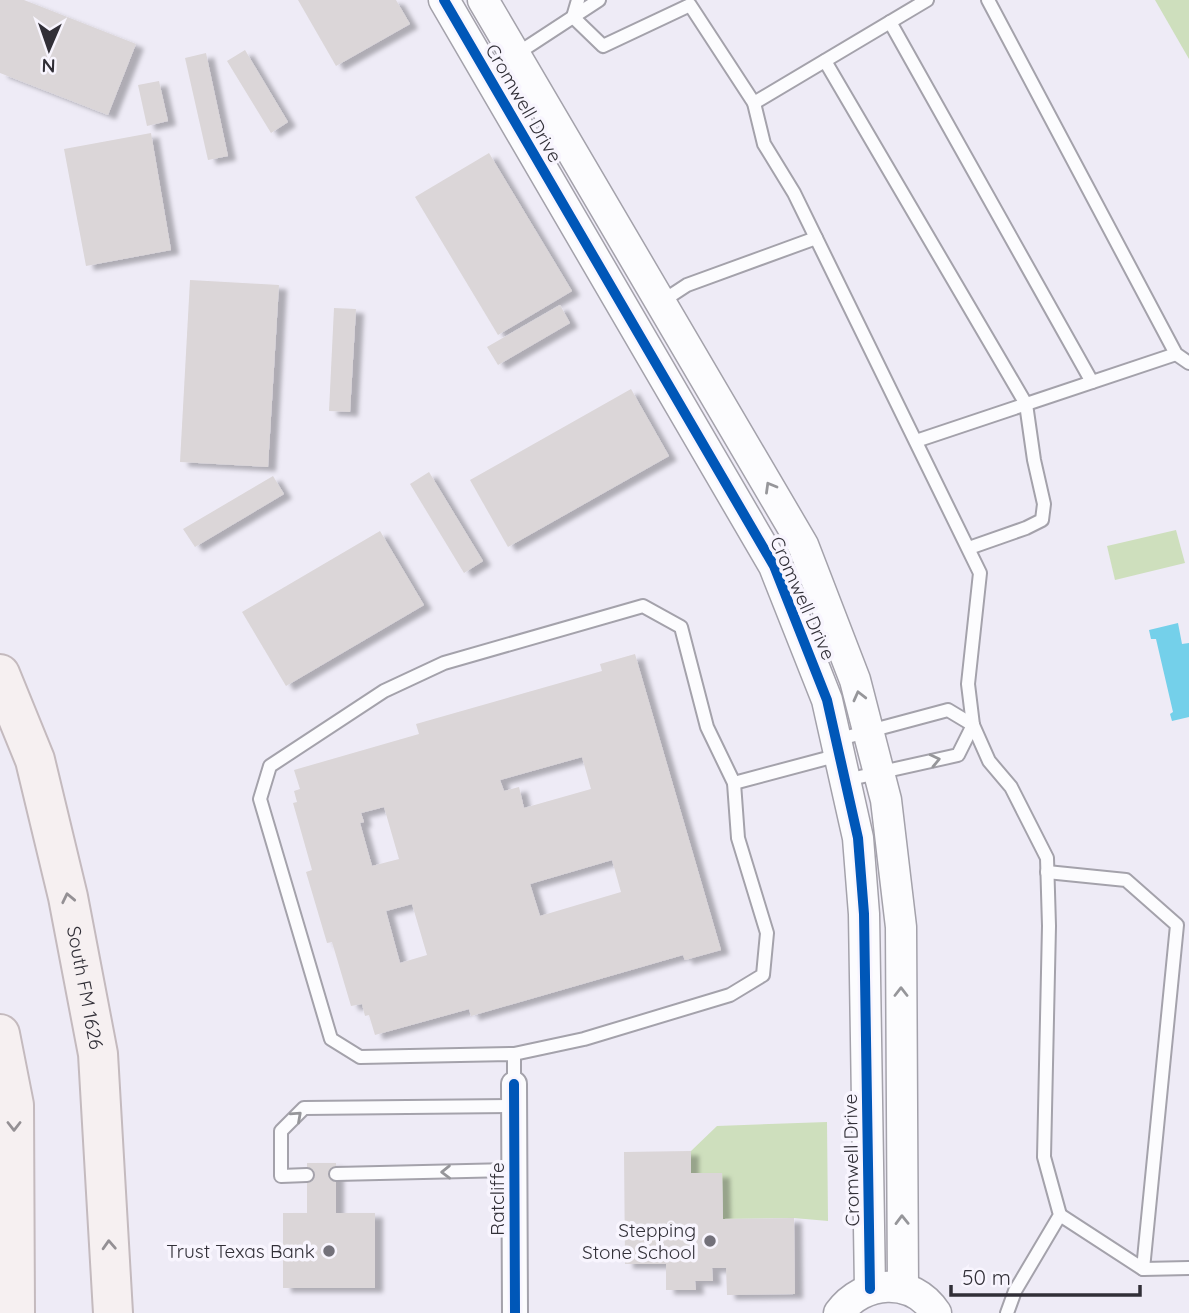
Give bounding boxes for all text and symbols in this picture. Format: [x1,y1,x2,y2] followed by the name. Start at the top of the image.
[14,14,84,84] north arrow
[480,39,568,167] street label: Cromwell Drive
[41,54,56,78] text: N
[765,482,778,495] one-way arrow
[765,532,841,664] street label: Cromwell Drive
[853,690,868,702] one-way arrow
[929,754,941,769] one-way arrow
[61,892,76,904] one-way arrow
[62,924,109,1051] street label: South FM 1626
[893,987,909,997] one-way arrow
[838,1093,864,1227] street label: Cromwell Drive
[289,1112,302,1124] one-way arrow
[6,1121,22,1132] one-way arrow
[485,1162,509,1236] street label: Ratcliffe
[440,1164,451,1179] one-way arrow
[894,1214,910,1225] one-way arrow
[582,1218,696,1264] place label: Stepping Stone School
[702,1233,718,1249] marker: Stepping Stone School
[102,1239,117,1250] one-way arrow
[166,1239,315,1263] place label: Trust Texas Bank
[321,1243,337,1259] marker: Trust Texas Bank
[951,1254,1140,1298] scale bar
[962,1264,1011,1290] text: 50 m

